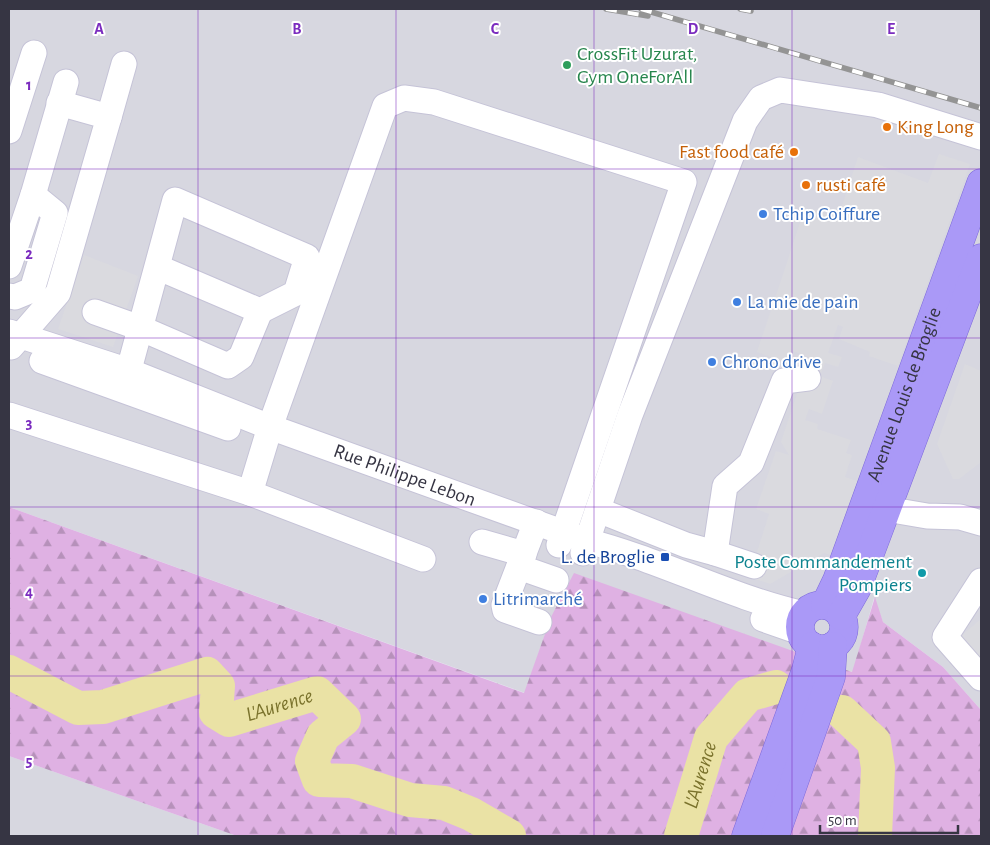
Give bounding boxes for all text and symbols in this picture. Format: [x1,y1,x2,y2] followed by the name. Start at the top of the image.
[94,21,104,37] text: A
[292,21,302,37] text: B
[491,21,500,37] text: C
[688,21,699,37] text: D
[887,21,895,37] text: E
[577,44,697,87] place label: CrossFit Uzurat, Gym OneForAll
[561,59,573,71] marker: CrossFit Uzurat, Gym OneForAll
[26,77,32,93] text: 1
[897,117,974,137] place label: King Long
[881,121,893,133] marker: King Long
[679,142,784,162] place label: Fast food café
[788,146,800,158] marker: Fast food café
[816,175,886,195] place label: rusti café
[800,179,812,191] marker: rusti café
[773,204,880,224] place label: Tchip Coiffure
[757,208,769,220] marker: Tchip Coiffure
[25,246,33,262] text: 2
[747,292,859,312] place label: La mie de pain
[731,296,743,308] marker: La mie de pain
[864,305,945,484] street label: Avenue Louis de Broglie
[722,352,821,372] place label: Chrono drive
[706,356,718,368] marker: Chrono drive
[26,415,33,431] text: 3
[331,441,478,510] street label: Rue Philippe Lebon
[560,547,655,567] place label: L. de Broglie
[659,551,671,563] marker: L. de Broglie
[734,552,913,595] place label: Poste Commandement Pompiers
[916,567,928,579] marker: Poste Commandement Pompiers
[25,584,33,600] text: 4
[493,589,583,609] place label: Litrimarché
[477,593,489,605] marker: Litrimarché
[243,684,315,725] water label: L'Aurence
[680,739,720,811] water label: L'Aurence
[26,753,33,769] text: 5
[820,802,958,834] scale bar
[828,813,857,828] text: 50 m

